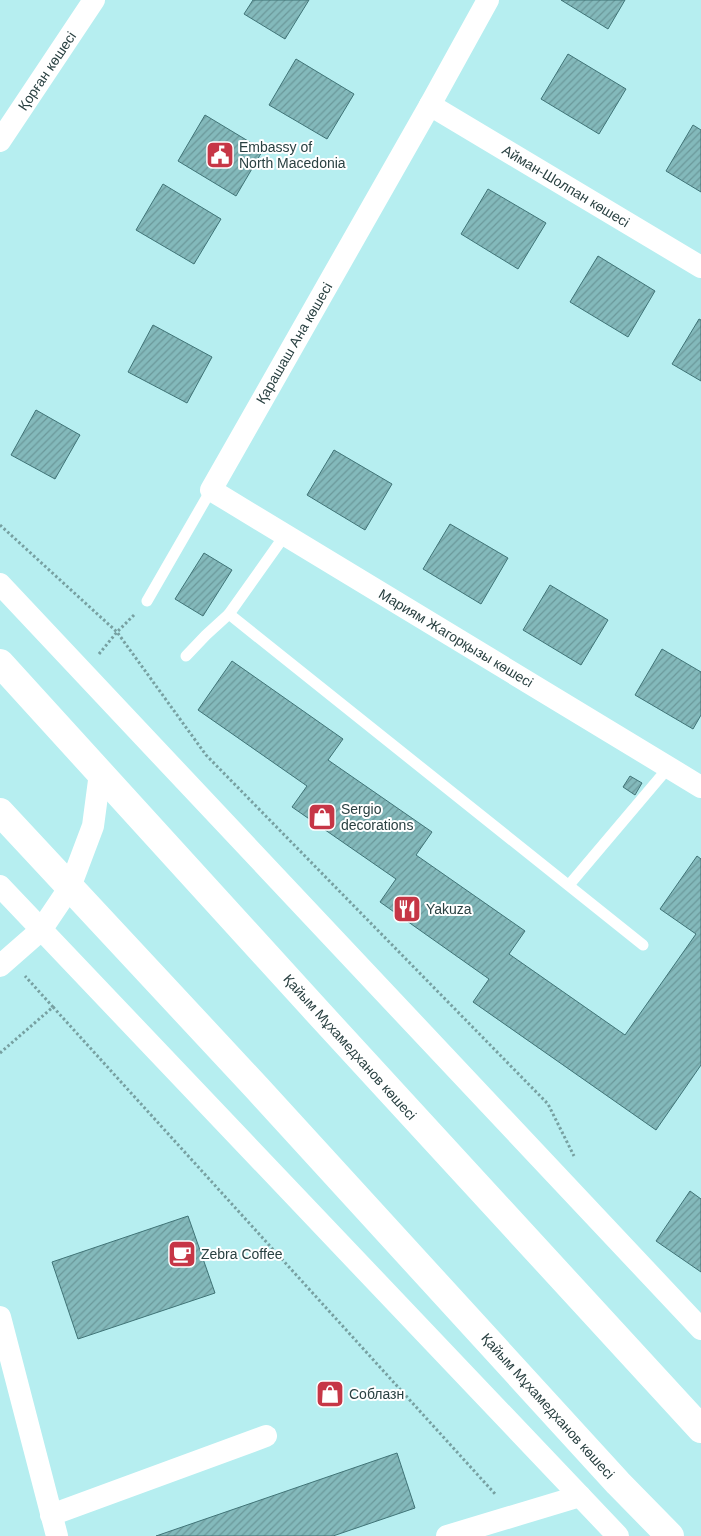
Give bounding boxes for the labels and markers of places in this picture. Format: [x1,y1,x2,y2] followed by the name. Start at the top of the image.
[239,139,346,171] place label: Embassy of North Macedonia
[205,140,235,170] public building icon: Embassy of North Macedonia
[341,801,413,833] place label: Sergio decorations
[307,802,337,832] shop icon: Sergio decorations
[392,894,422,924] restaurant icon: Yakuza
[426,901,472,917] place label: Yakuza
[167,1239,197,1269] cafe icon: Zebra Coffee
[201,1246,283,1262] place label: Zebra Coffee
[315,1379,345,1409] shop icon: Соблазн
[349,1386,404,1402] place label: Соблазн

